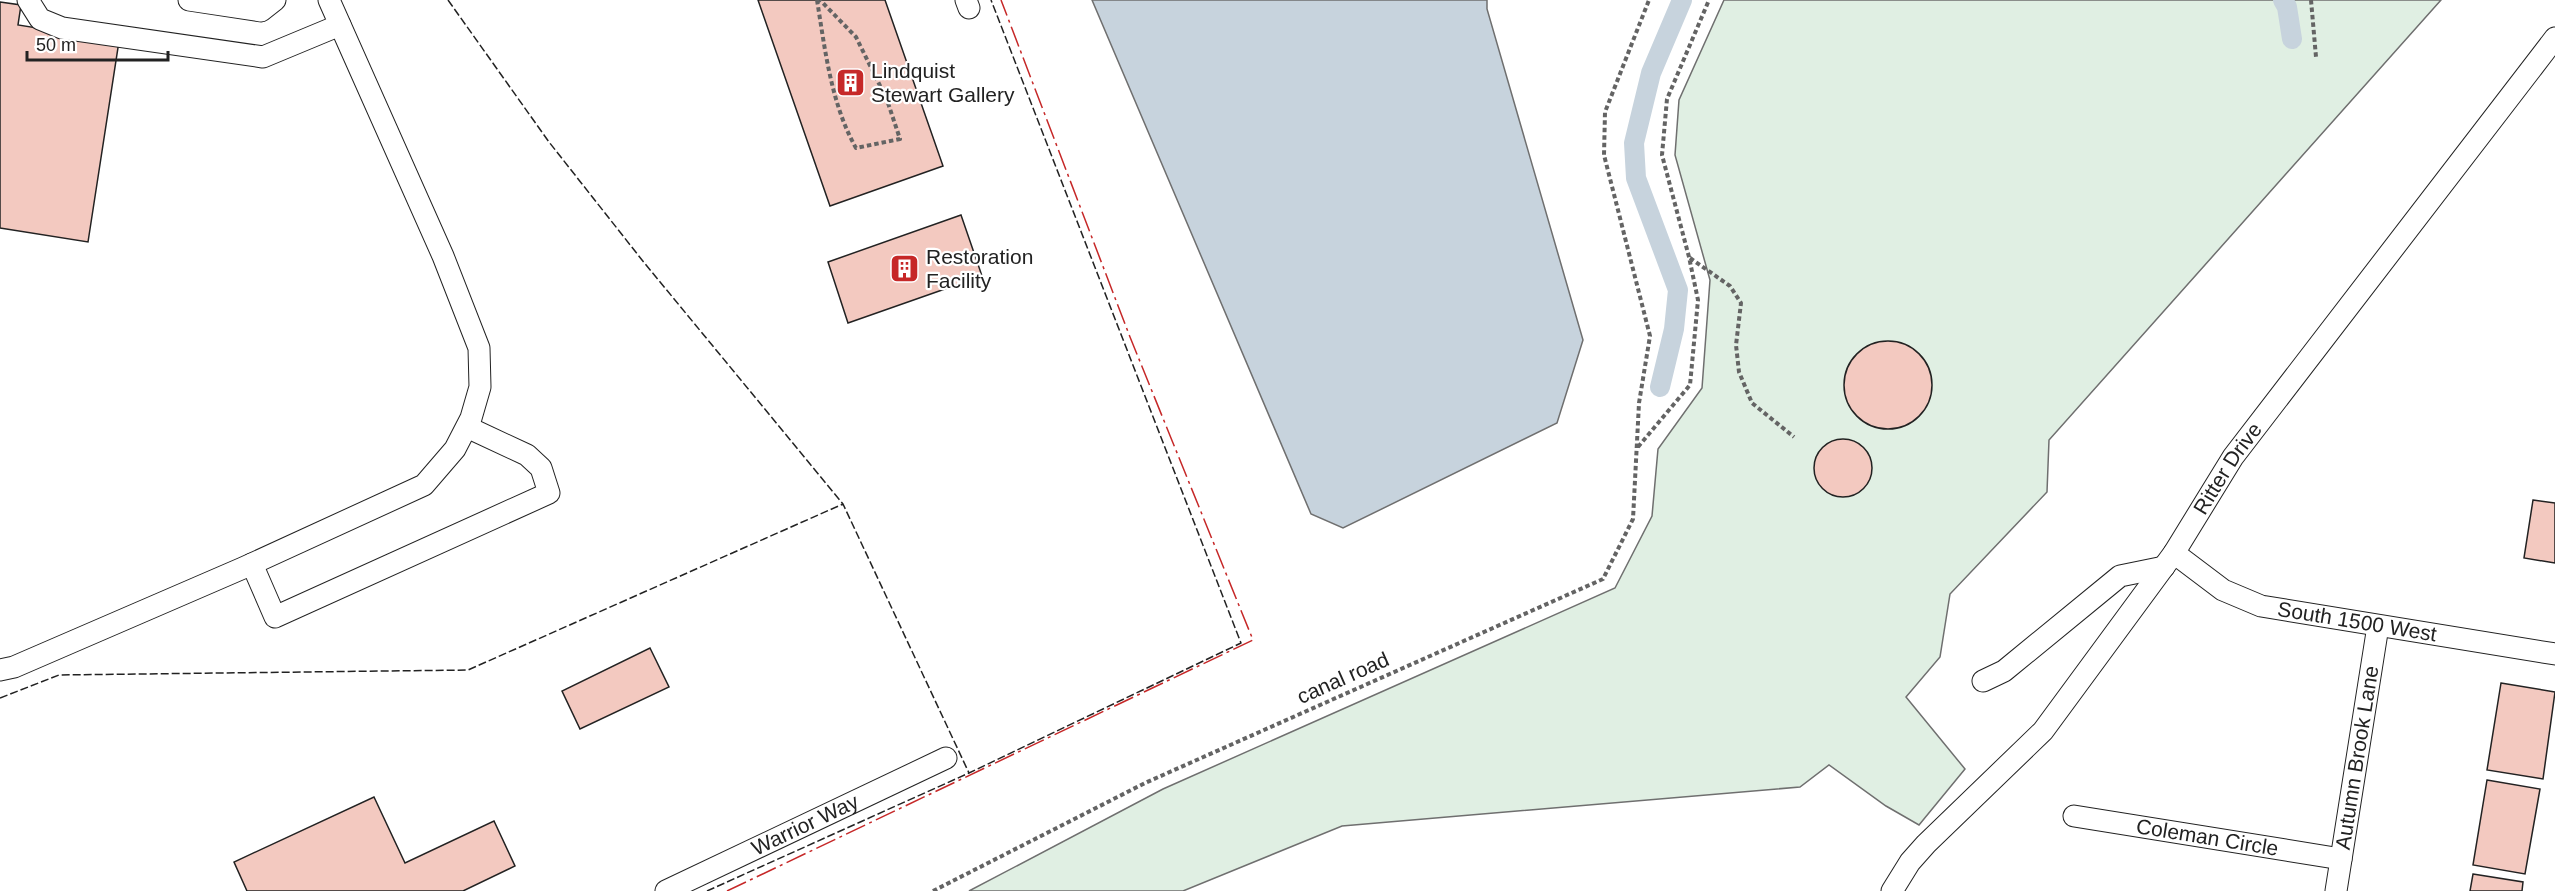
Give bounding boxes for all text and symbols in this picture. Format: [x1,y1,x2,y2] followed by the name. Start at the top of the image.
[27,24,168,62] scale bar
[36,35,76,55] text: 50 m
[871,59,1015,106] place label: Lindquist Stewart Gallery
[834,67,866,99] building icon: Lindquist Stewart Gallery
[926,245,1033,292] place label: Restoration Facility
[889,253,921,285] building icon: Restoration Facility
[2189,418,2266,518] street label: Ritter Drive
[2276,597,2439,646] street label: South 1500 West
[1293,647,1392,708] street label: canal road
[2331,664,2383,851] street label: Autumn Brook Lane
[748,789,862,860] street label: Warrior Way
[2135,814,2280,860] street label: Coleman Circle

